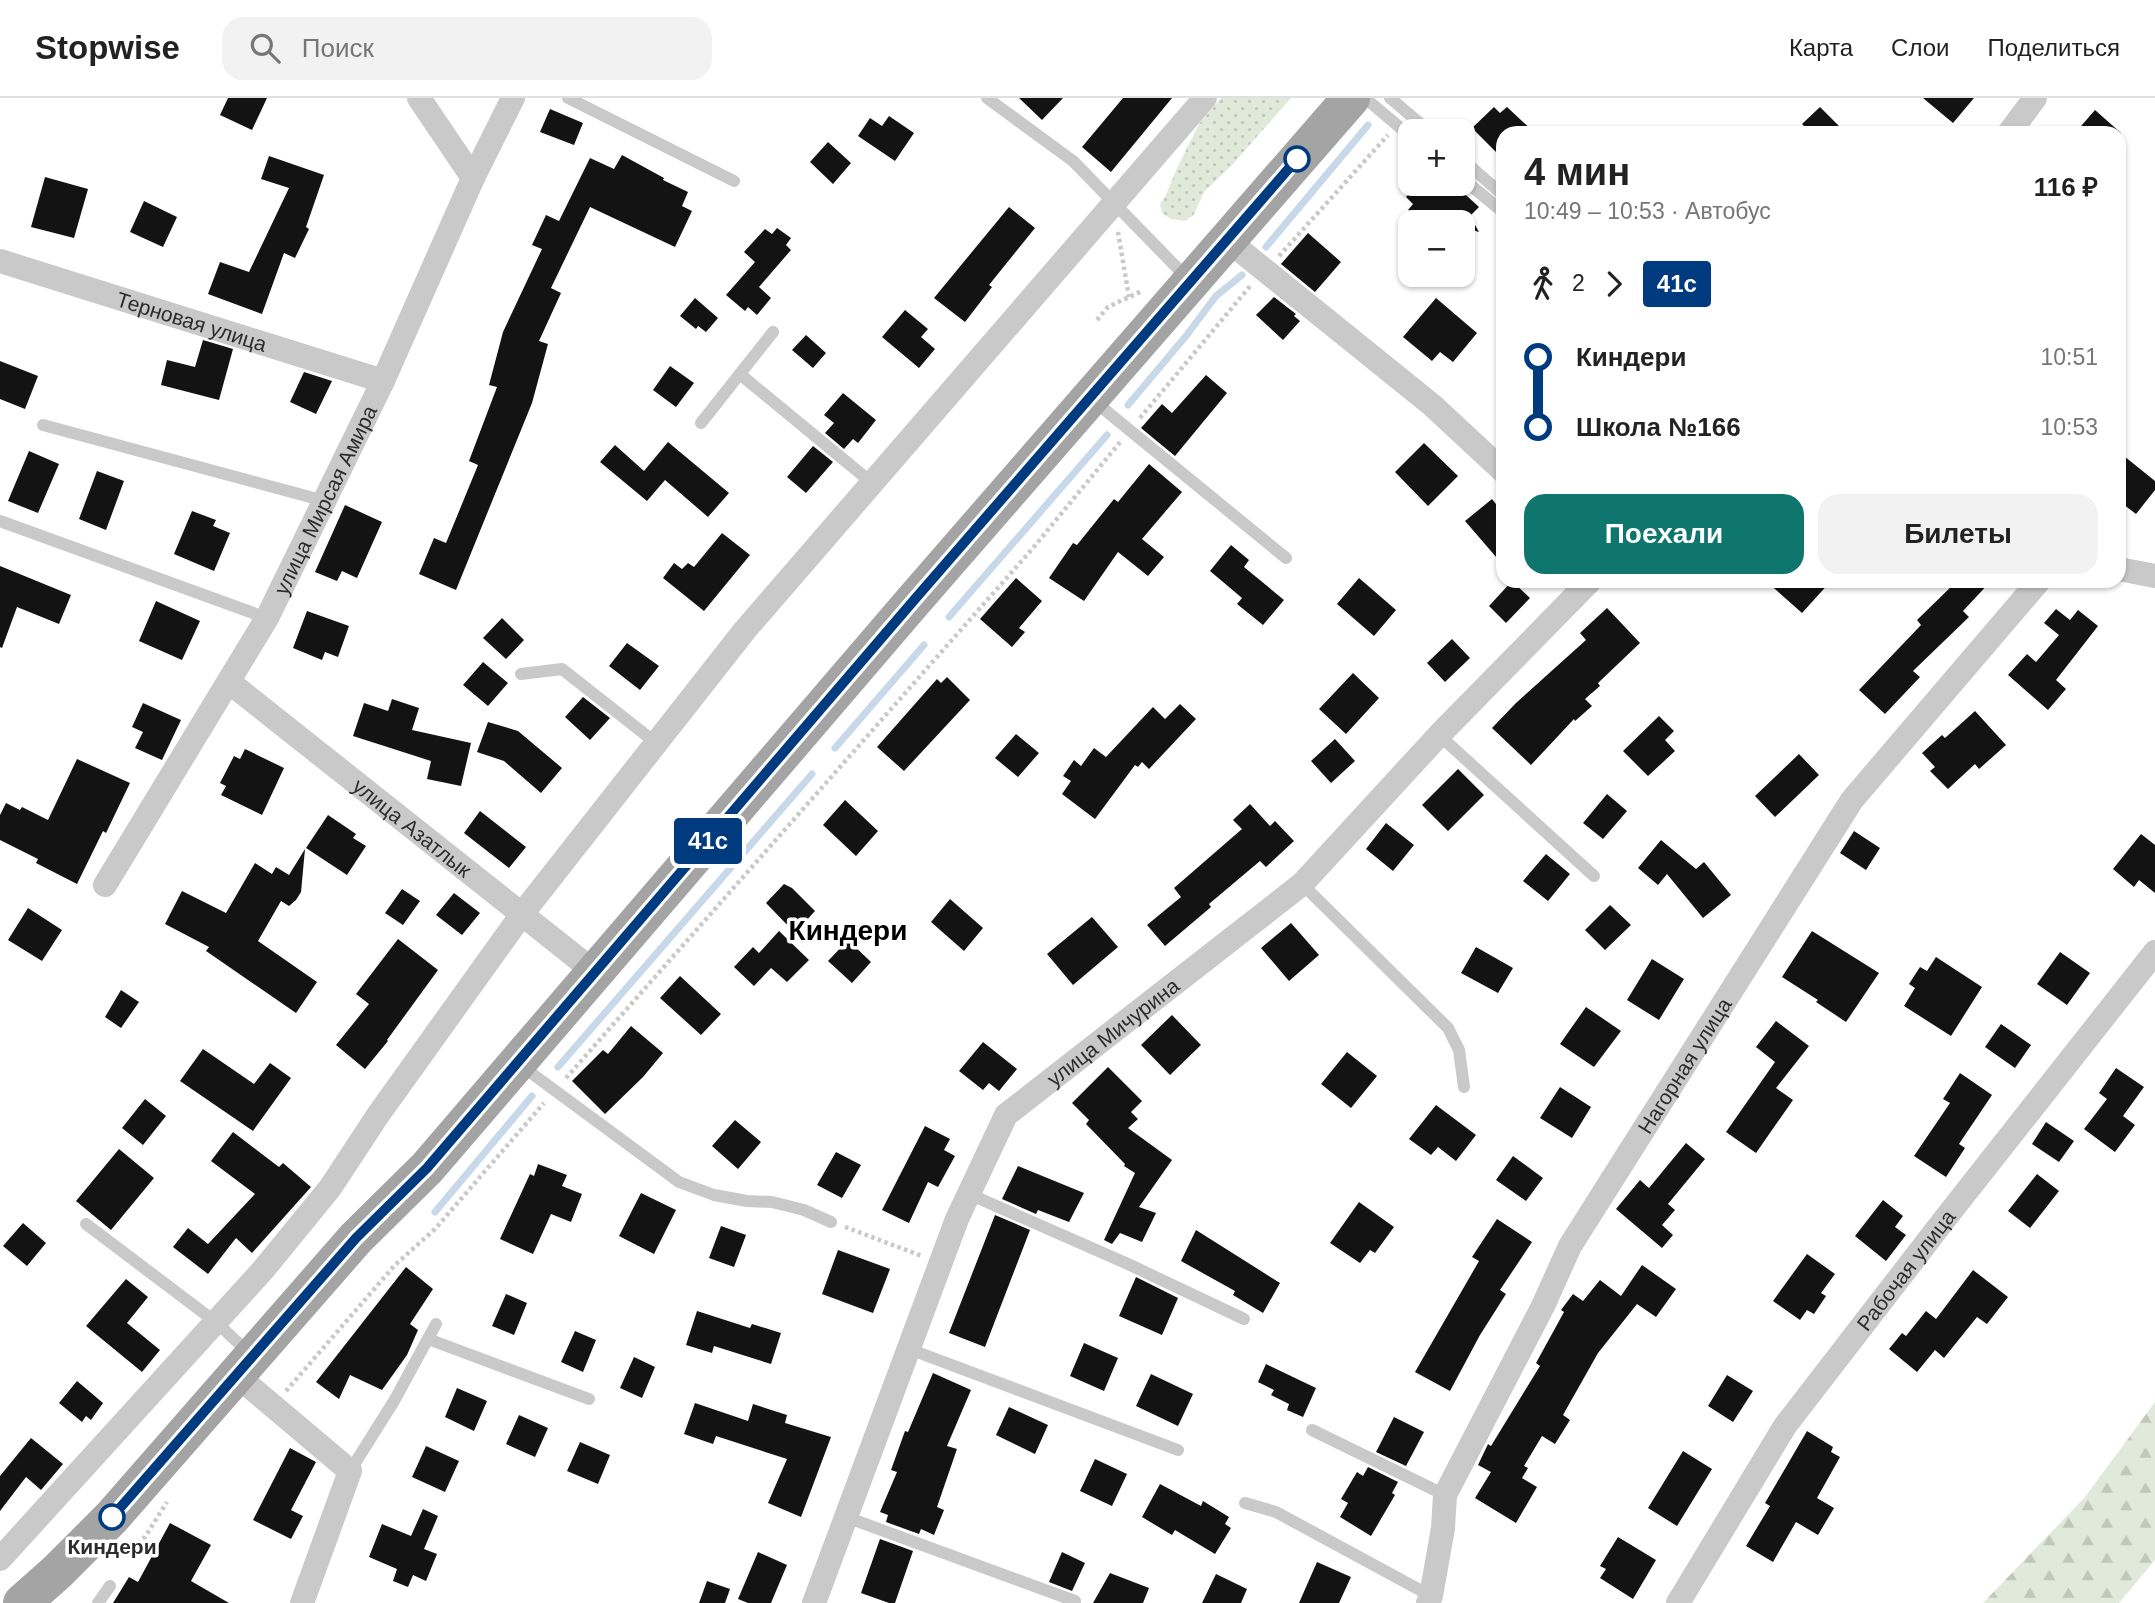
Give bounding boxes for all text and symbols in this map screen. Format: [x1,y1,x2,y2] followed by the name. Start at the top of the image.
[222,17,712,80] search box
[35,29,180,66] text: Stopwise
[246,29,284,67] icon: search
[302,33,374,63] text: Поиск
[1789,34,1853,61] text: Карта
[1891,34,1949,61] text: Слои
[1987,34,2120,61] text: Поделиться
[1398,119,1475,287] map controls
[1398,119,1475,196] button: +
[1284,146,1310,172] unlabelled marker
[1524,151,1630,193] text: 4 мин
[2034,172,2098,202] text: 116 ₽
[1524,198,1771,224] text: 10:49 – 10:53 · Автобус
[1398,210,1475,287] button: −
[1524,265,1562,303] icon: walk
[1595,265,1633,303] icon: forward
[1572,270,1585,296] text: 2
[1657,270,1697,297] text: 41с
[114,287,270,355] street label: Терновая улица
[1576,342,1686,372] text: Киндери
[2040,344,2098,370] text: 10:51
[269,401,381,598] street label: улица Мирсая Амира
[1576,412,1741,442] text: Школа №166
[2040,414,2098,440] text: 10:53
[1524,494,1804,574] button: Поехали
[1818,494,2098,574] button: Билеты
[349,774,477,882] street label: улица Азатлык
[668,818,748,864] line badge: 41с
[688,827,728,854] text: 41с
[789,915,907,946] district label: Киндери
[1042,973,1183,1090] street label: улица Мичурина
[1633,993,1736,1137] street label: Нагорная улица
[1852,1205,1959,1335] street label: Рабочая улица
[99,1504,125,1530] marker: Киндери
[67,1535,157,1558] place label: Киндери

